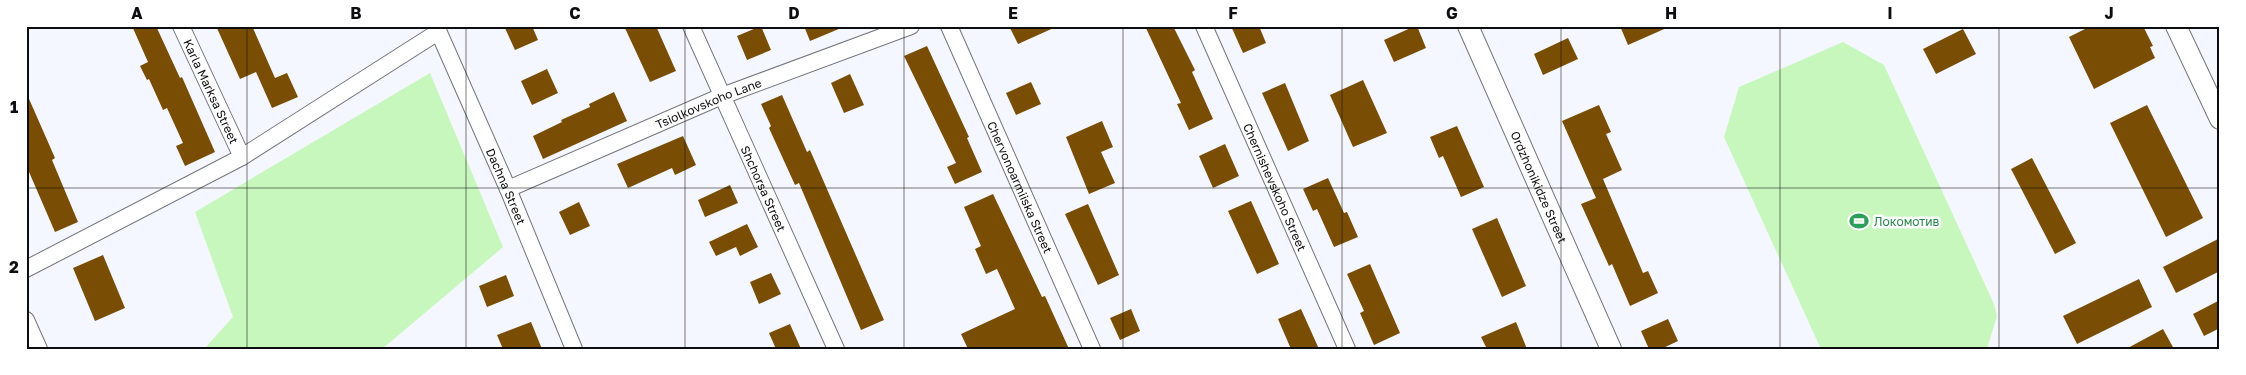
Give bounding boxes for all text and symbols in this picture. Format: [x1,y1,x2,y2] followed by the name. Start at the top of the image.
[131,3,143,23] text: A
[350,3,362,23] text: B
[569,3,581,23] text: C
[788,3,800,23] text: D
[1008,3,1018,23] text: E
[1228,3,1238,23] text: F
[1446,3,1458,23] text: G
[1665,3,1677,23] text: H
[1887,3,1893,23] text: I
[2104,3,2114,23] text: J
[181,37,242,146] street label: Karla Marksa Street
[653,75,763,132] street label: Tsiolkovskoho Lane
[10,97,18,117] text: 1
[984,119,1056,255] street label: Chervonoarmiiska Street
[1240,121,1310,253] street label: Chernishevskoho Street
[1508,128,1571,246] street label: Ordzhonikidze Street
[738,143,790,234] street label: Shchorsa Street
[483,146,529,227] street label: Dachna Street
[1848,210,1870,232] sports icon: Локомотив
[1874,214,1940,229] place label: Локомотив
[9,257,19,277] text: 2

